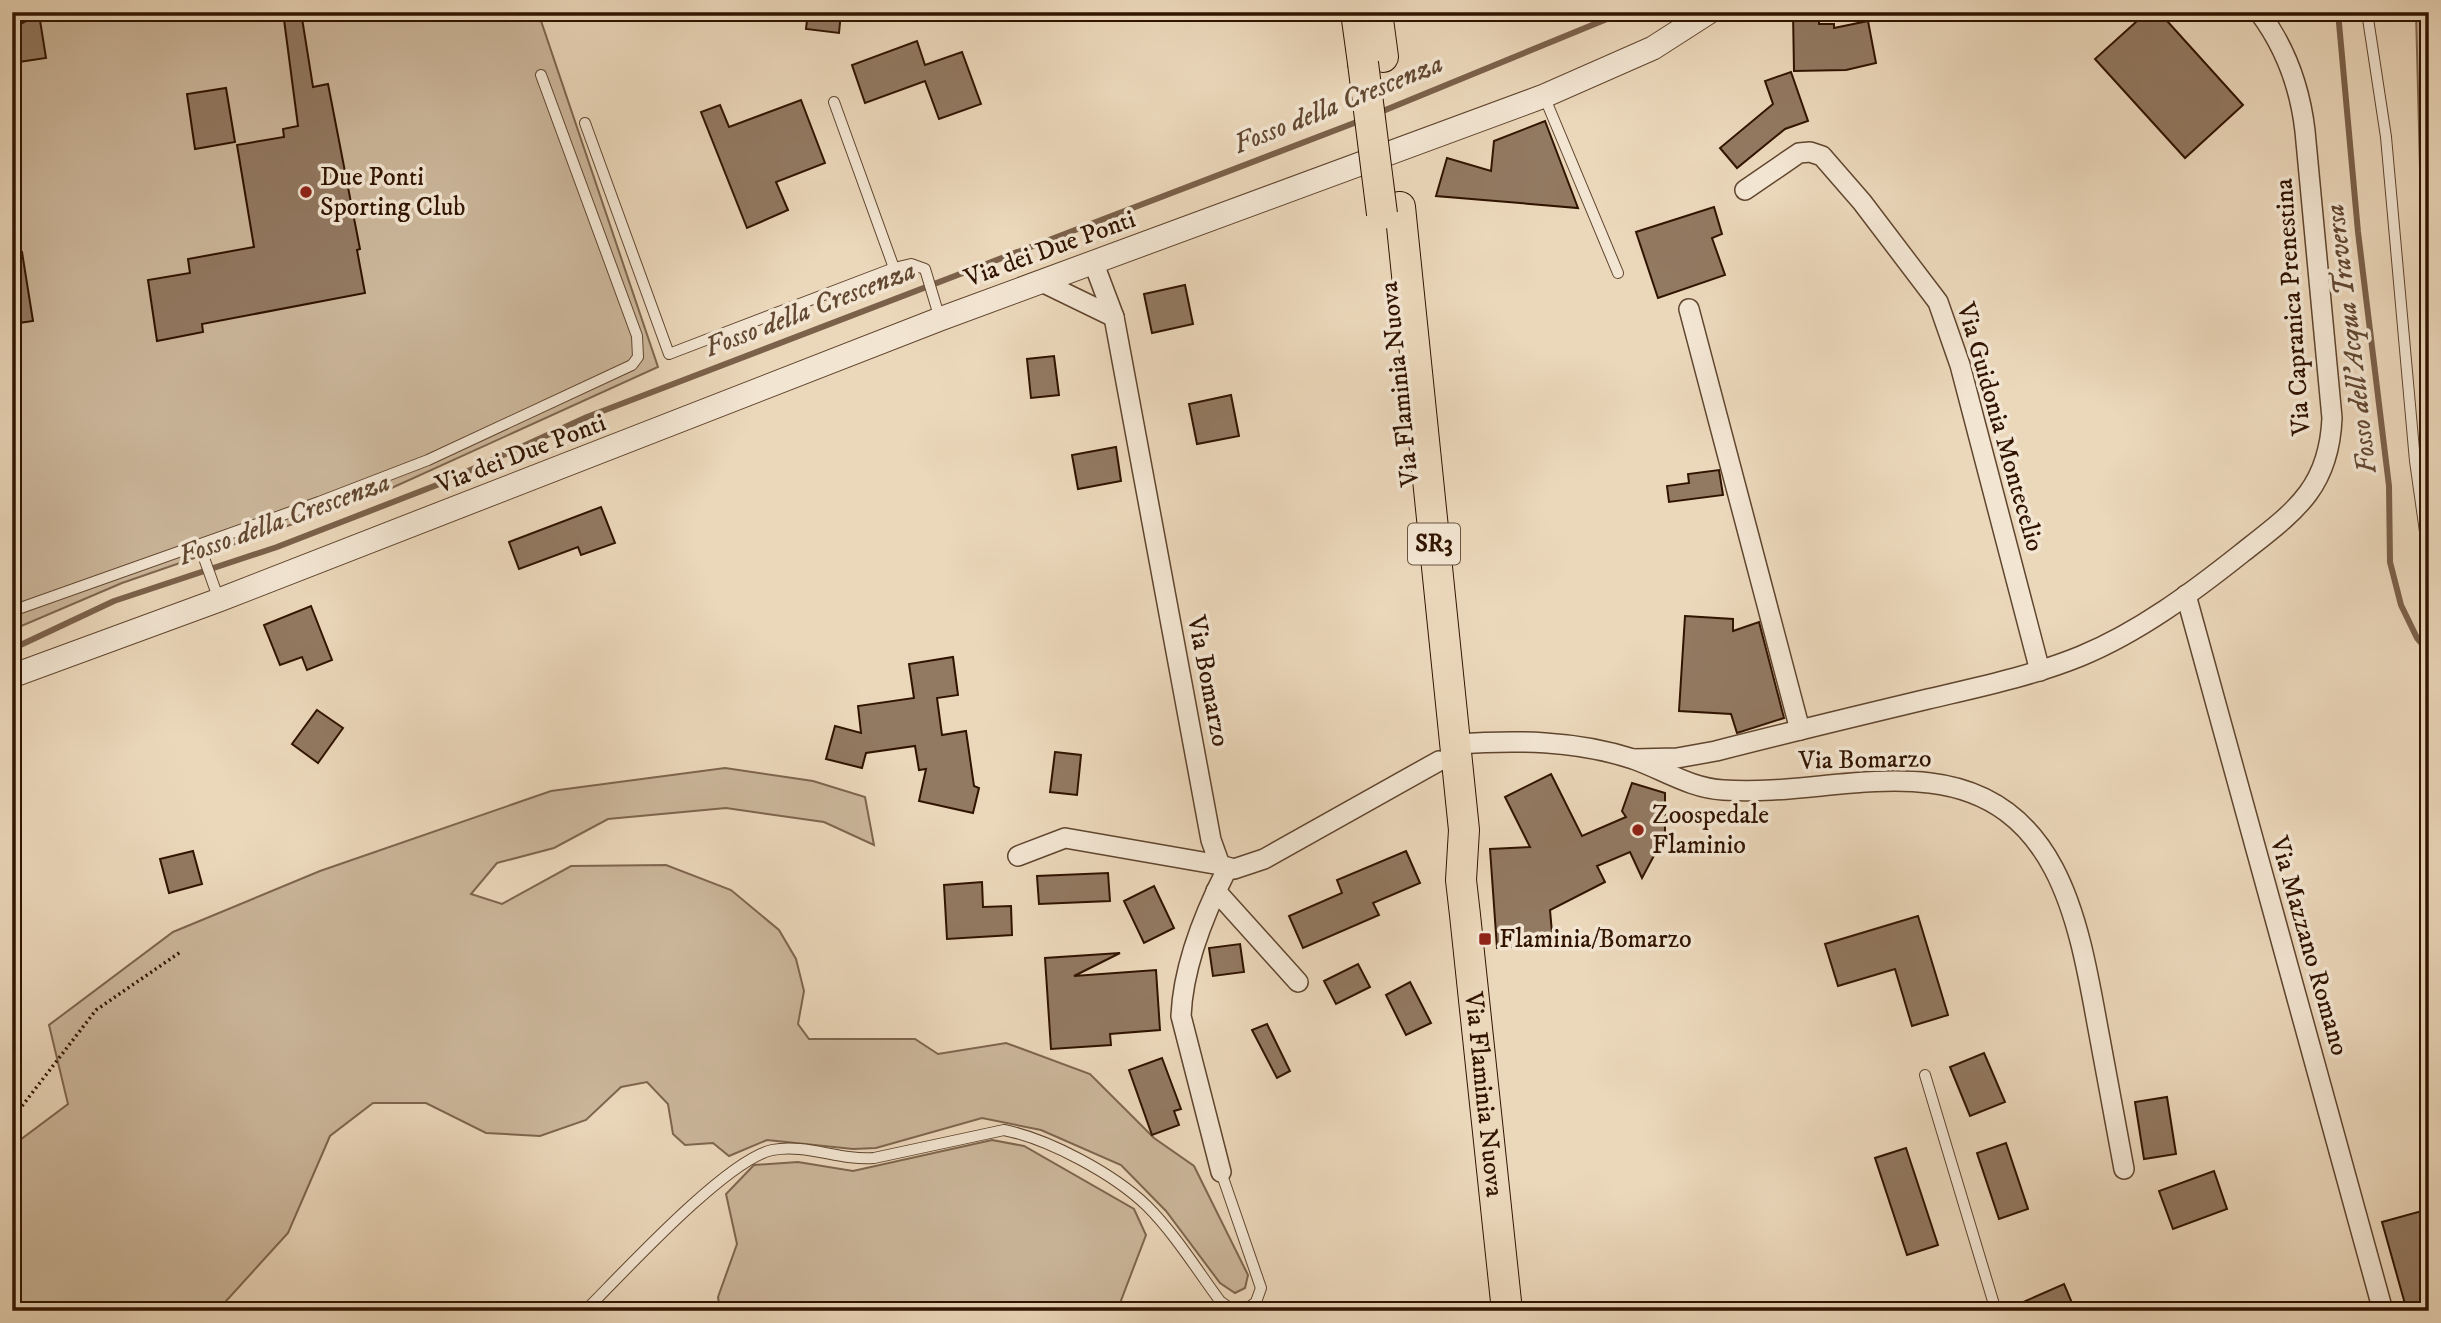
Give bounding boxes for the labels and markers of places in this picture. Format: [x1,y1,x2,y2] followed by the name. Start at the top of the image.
[320,161,466,224] place label: Due Ponti Sporting Club
[298,184,314,200] marker: Due Ponti Sporting Club
[1652,799,1769,862] place label: Zoospedale Flaminio
[1630,822,1646,838] marker: Zoospedale Flaminio
[1499,923,1692,956] place label: Flaminia/Bomarzo
[1477,931,1493,947] marker: Flaminia/Bomarzo

